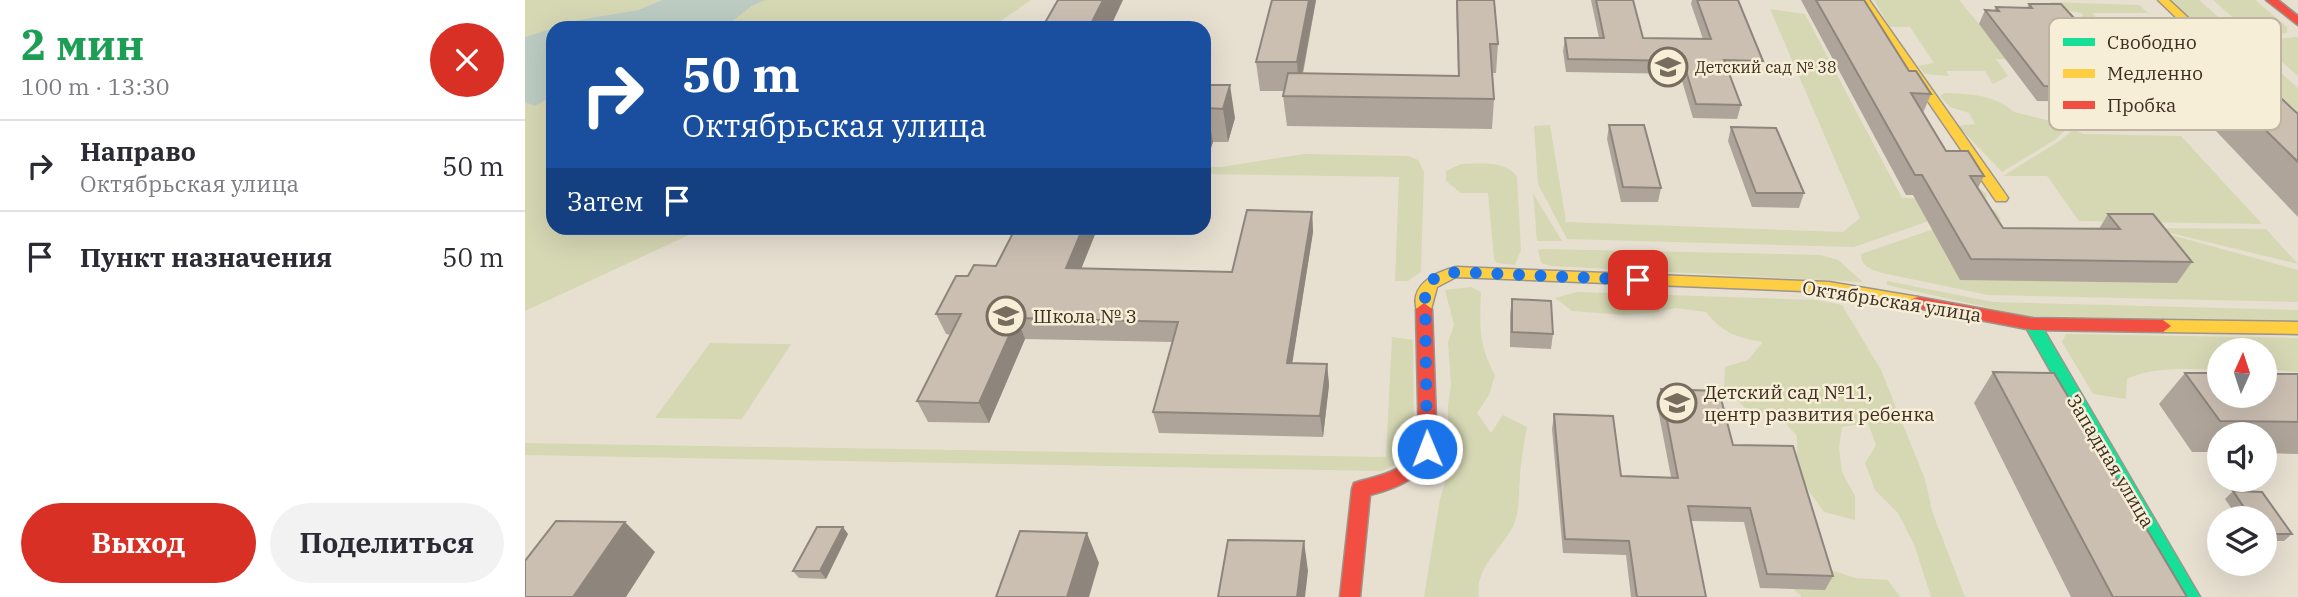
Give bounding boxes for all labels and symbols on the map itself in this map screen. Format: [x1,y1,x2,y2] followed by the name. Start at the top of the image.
[2049,18,2281,130] legend
[2107,30,2197,54] text: Свободно
[1647,46,1689,88] school or university icon: Детский сад № 38
[1695,57,1837,77] place label: Детский сад № 38
[2107,61,2203,85] text: Медленно
[2107,93,2176,117] text: Пробка
[1608,250,1668,310] pin
[1801,275,1983,327] street label: Октябрьская улица
[985,295,1027,337] school or university icon: Школа № 3
[1033,304,1137,328] place label: Школа № 3
[2207,338,2277,408] north arrow
[1704,380,1935,426] place label: Детский сад №11, центр развития ребенка
[1656,382,1698,424] school or university icon: Детский сад №11, центр развития ребенка
[2062,390,2160,532] street label: Западная улица
[1390,412,1464,486] position arrow

